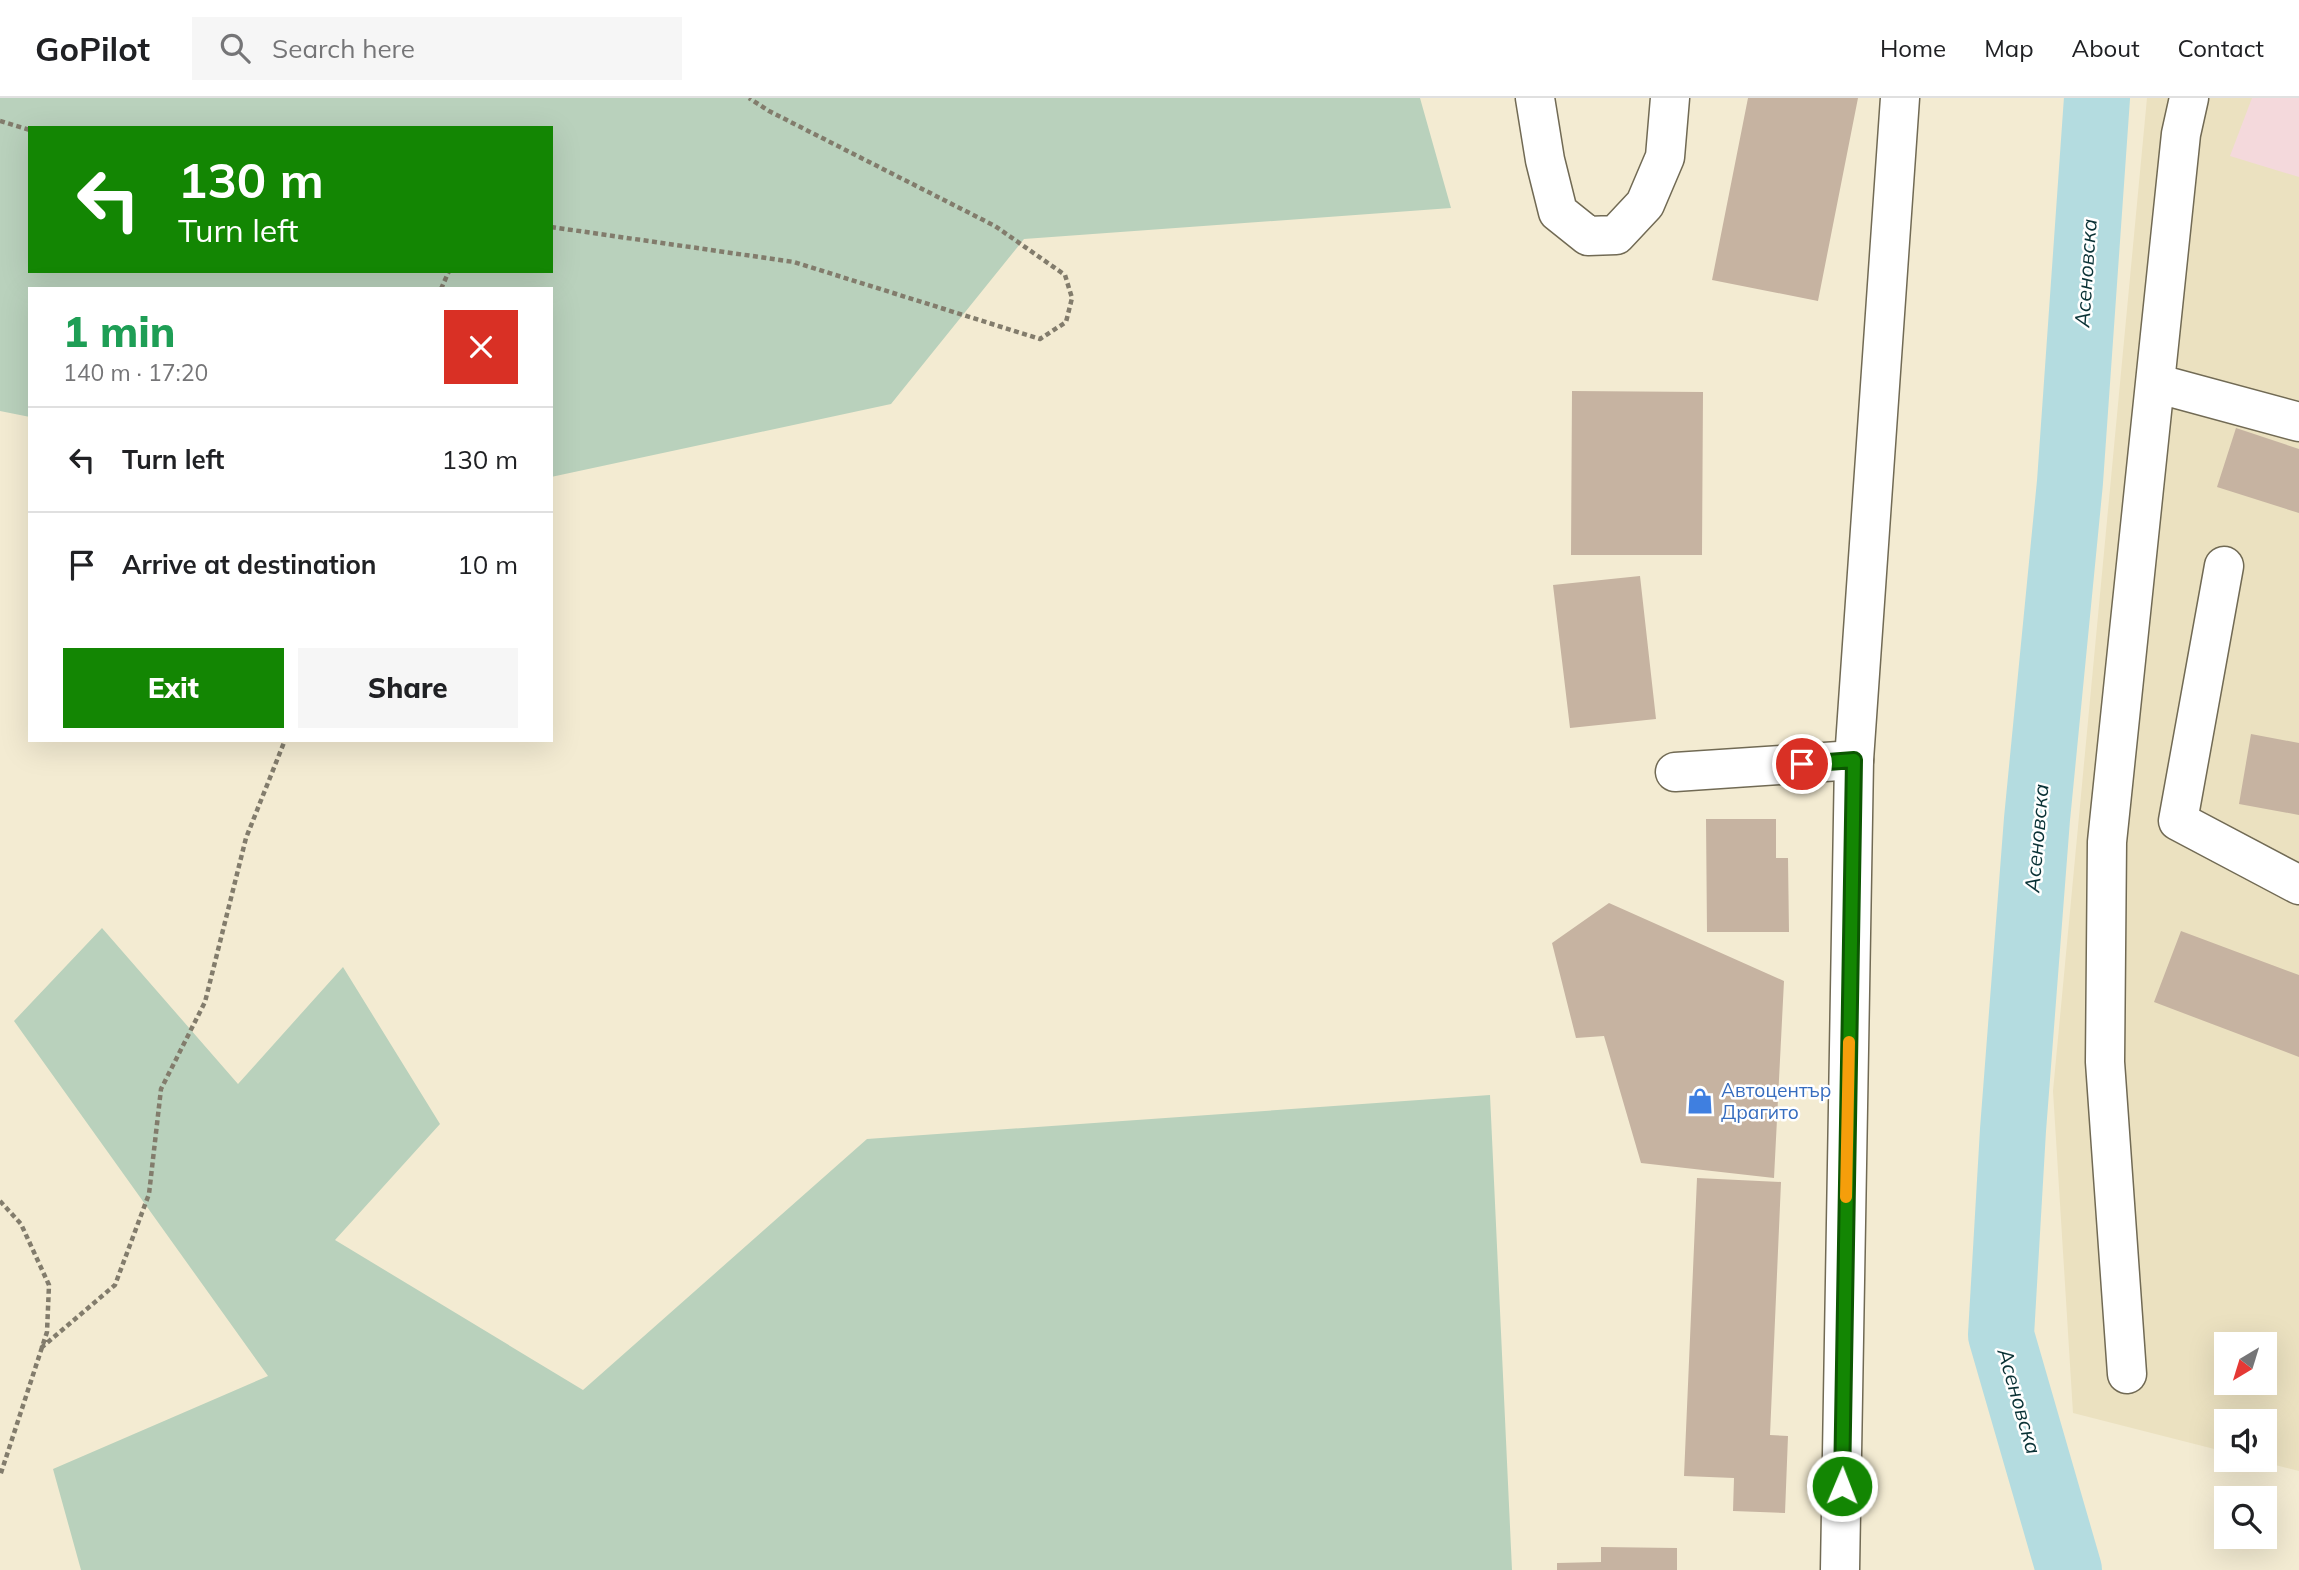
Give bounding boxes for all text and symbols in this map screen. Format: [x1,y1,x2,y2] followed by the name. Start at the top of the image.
[192,17,682,80] search box
[35,28,150,69] text: GoPilot
[216,29,254,67] icon: search
[272,32,415,65] text: Search here
[1880,33,1946,63] text: Home
[1984,33,2034,63] text: Map
[2072,33,2140,63] text: About
[2178,33,2264,63] text: Contact
[178,149,324,210] text: 130 m
[63,154,154,245] icon: left
[178,210,298,250] text: Turn left
[2068,218,2102,329] water label: Асеновска
[63,305,176,358] text: 1 min
[444,310,518,384] button: close
[63,358,208,387] text: 140 m · 17:20
[63,441,101,479] icon: left
[122,443,224,476] text: Turn left
[442,443,518,476] text: 130 m
[63,546,101,584] icon: arrive
[122,548,377,581] text: Arrive at destination
[457,548,518,581] text: 10 m
[63,648,284,728] button: Exit
[298,648,518,728] button: Share
[1772,734,1832,794] pin
[1783,745,1821,783] icon: arrive
[2018,782,2054,894] water label: Асеновска
[1721,1078,1831,1124] place label: Автоцентър Драгито
[1685,1086,1715,1116] shop icon: Автоцентър Драгито
[2214,1332,2277,1395] north arrow
[2214,1332,2277,1549] map controls
[1992,1344,2048,1457] water label: Асеновска
[2214,1409,2277,1472] button: sound
[1805,1449,1879,1523] position arrow
[2214,1486,2277,1549] button: search

